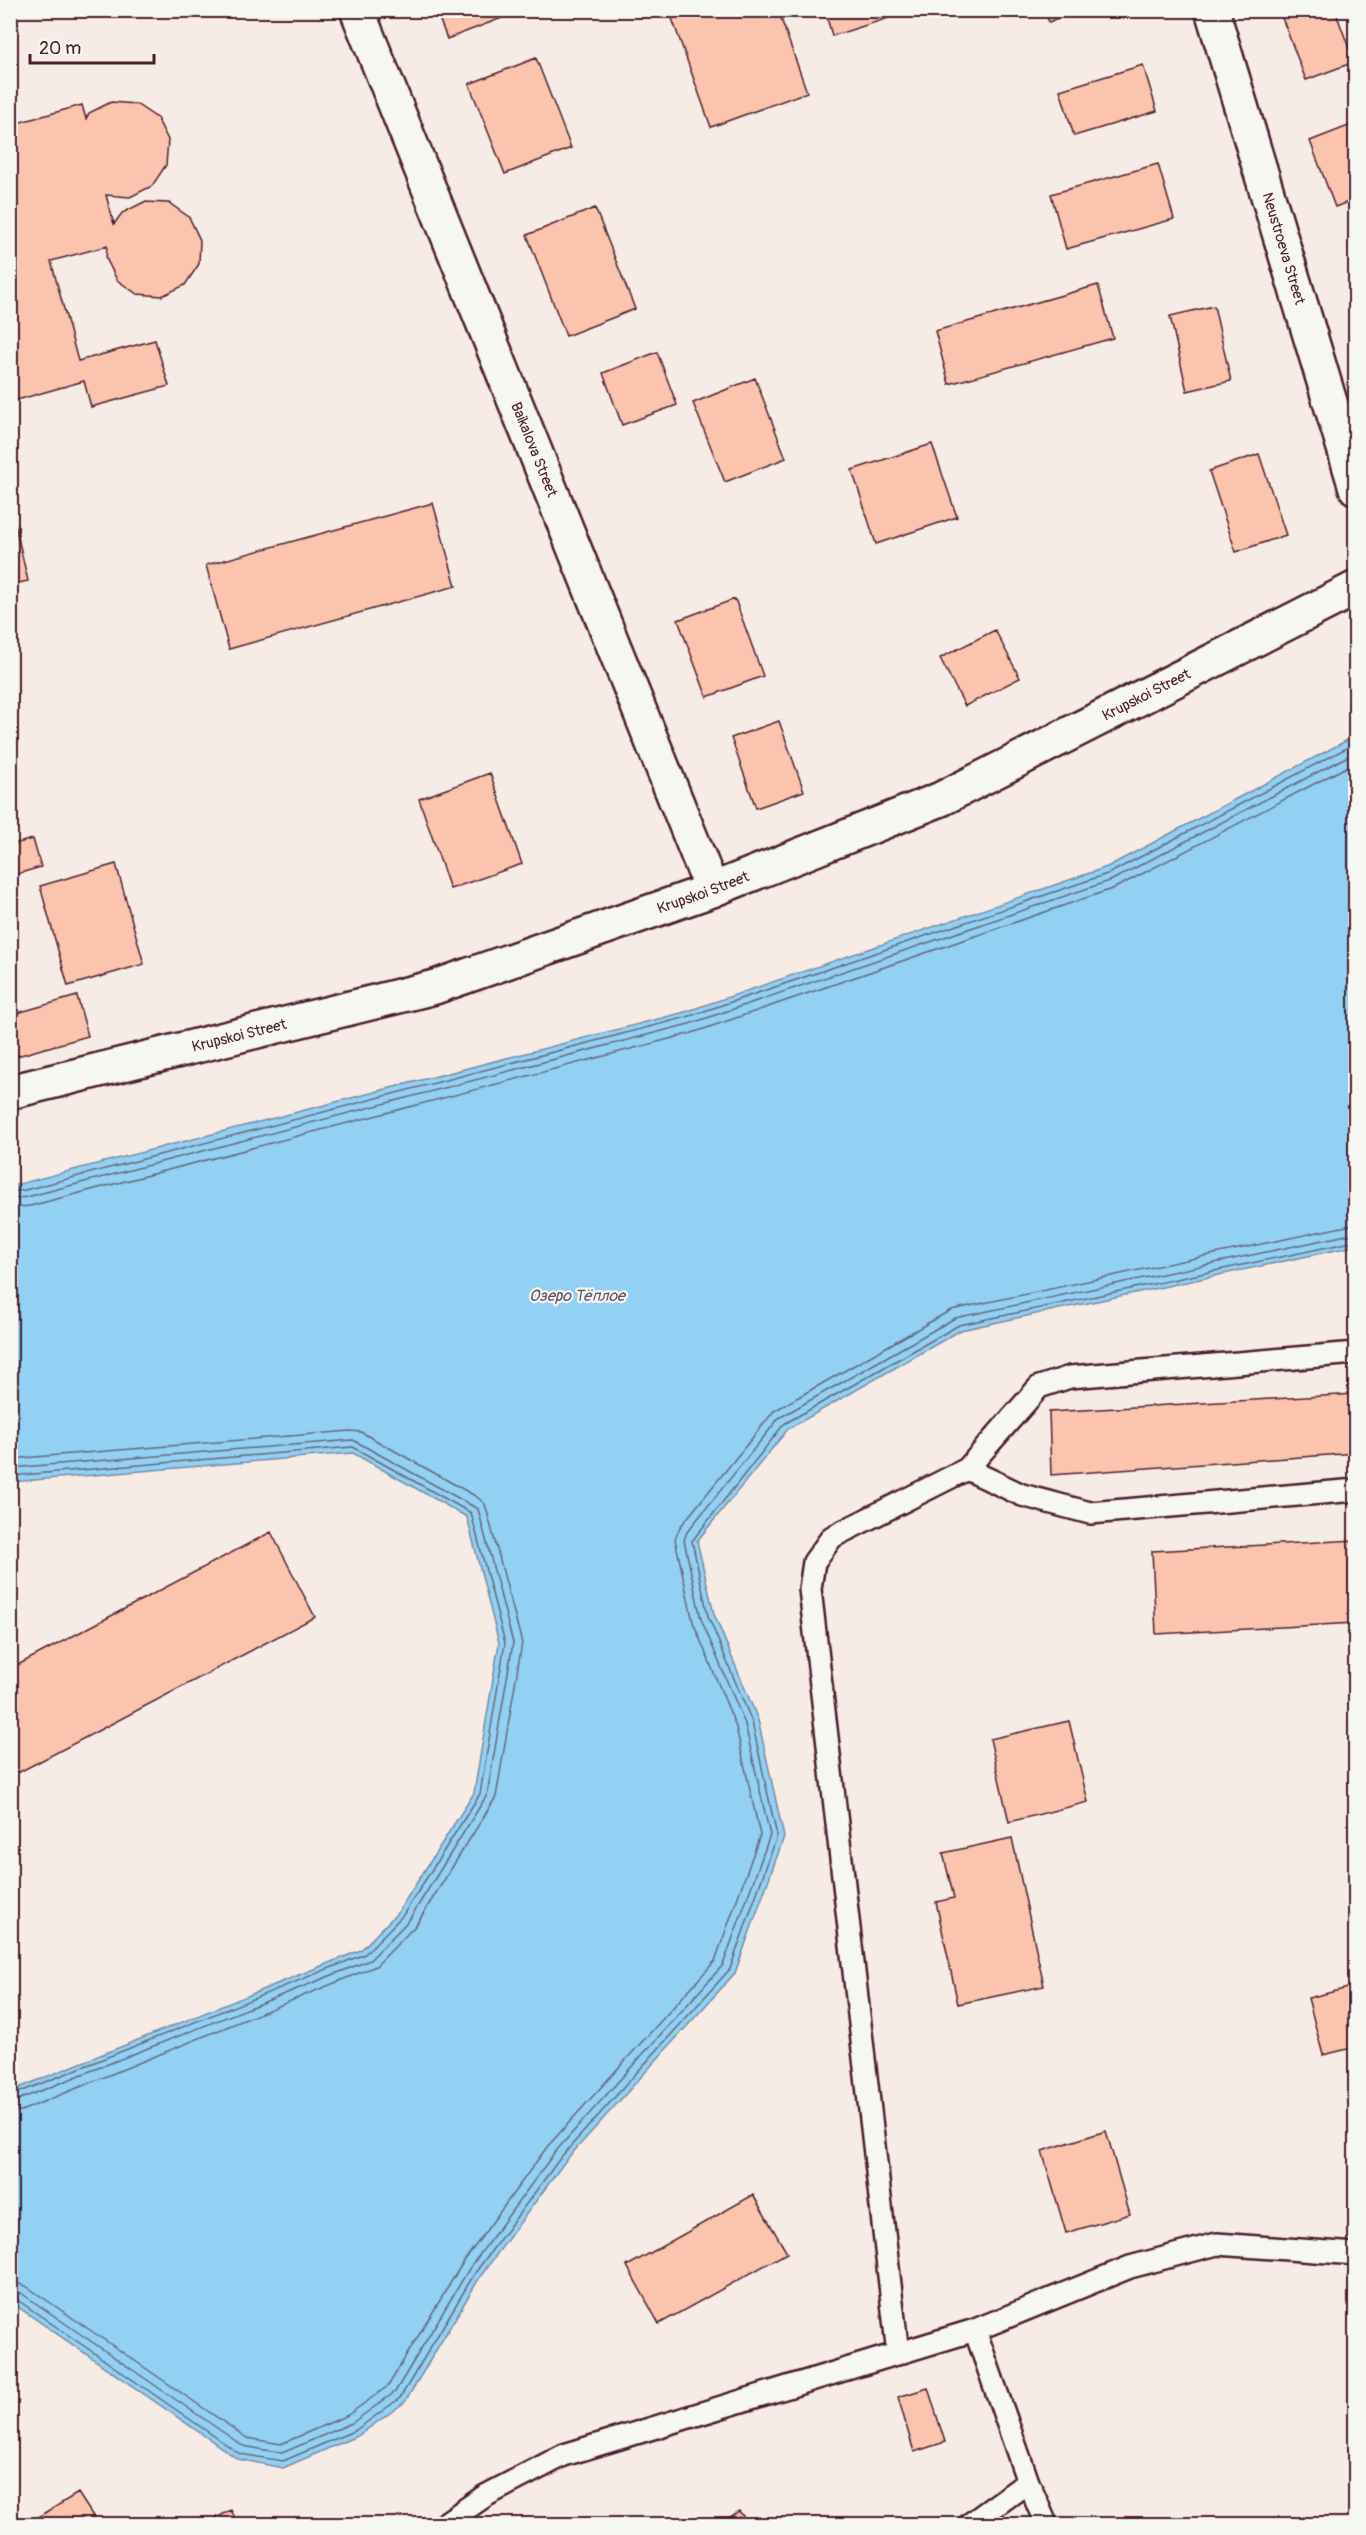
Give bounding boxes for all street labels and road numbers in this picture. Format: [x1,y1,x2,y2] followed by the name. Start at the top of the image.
[1258,190,1309,308] street label: Neustroeva Street
[506,399,562,501] street label: Baikalova Street
[1099,664,1195,725] street label: Krupskoi Street
[655,867,753,918] street label: Krupskoi Street
[190,1015,289,1057] street label: Krupskoi Street

